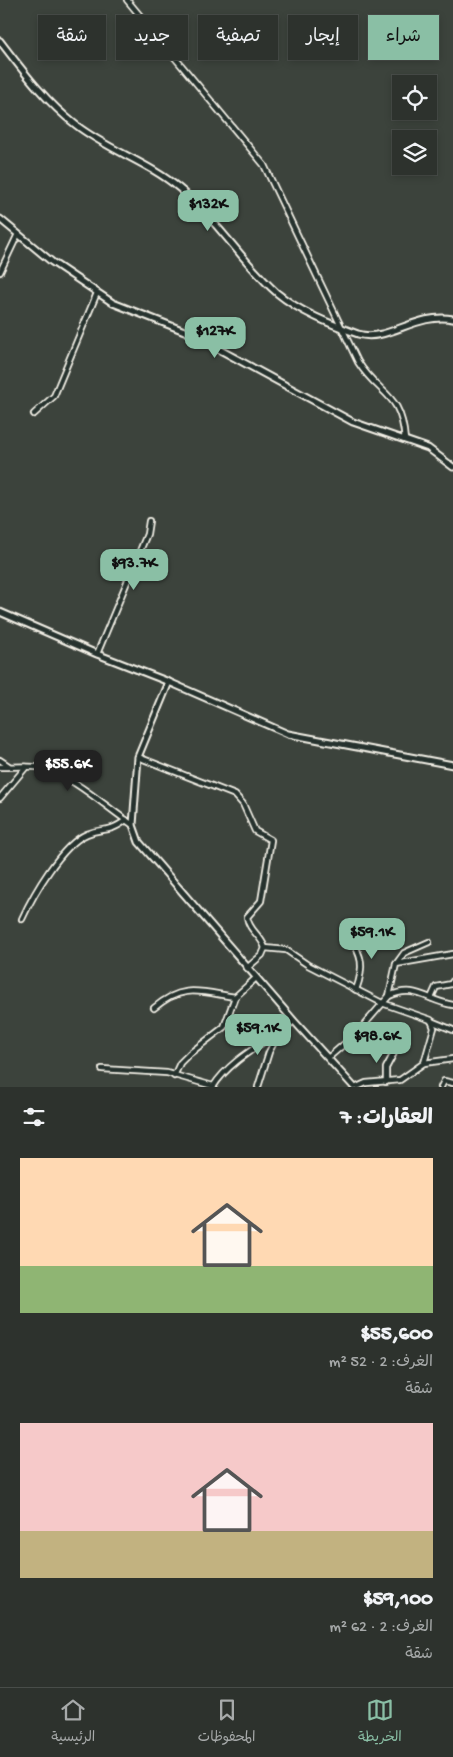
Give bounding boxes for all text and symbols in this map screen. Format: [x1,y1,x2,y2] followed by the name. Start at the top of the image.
[38,15,106,60] chip: شقة
[116,15,188,60] chip: جديد
[198,15,278,60] chip: تصفية
[288,15,358,60] chip: إيجار
[368,15,439,60] chip: شراء
[392,75,437,175] map controls
[392,75,437,120] button: locate
[392,130,437,175] button: layers
[173,190,243,232] pin: $132K
[189,196,227,215] text: $132K
[180,316,250,359] pin: $127K
[196,323,234,342] text: $127K
[93,548,175,591] pin: $93.7K
[111,555,157,574] text: $93.7K
[27,750,109,792] pin: $55.6K
[45,756,91,775] text: $55.6K
[331,918,413,960] pin: $59.1K
[350,924,394,943] text: $59.1K
[217,1014,299,1056] pin: $59.1K
[236,1020,280,1039] text: $59.1K
[336,1022,418,1064] pin: $98.6K
[354,1028,400,1047] text: $98.6K
[20,1103,48,1131] icon: filters
[340,1107,433,1132] text: العقارات: 7
[182,1190,272,1280] icon: home
[360,1323,433,1348] text: $55,600
[329,1354,433,1373] text: الغرف: 2 · 52 m²
[405,1381,433,1400] text: شقة
[182,1455,272,1545] icon: home
[363,1588,433,1613] text: $59,100
[329,1619,433,1638] text: الغرف: 2 · 62 m²
[405,1646,433,1665] text: شقة
[51,1696,95,1749] tab: الرئيسية
[198,1696,255,1749] tab: المحفوظات
[358,1696,402,1749] tab: الخريطة

